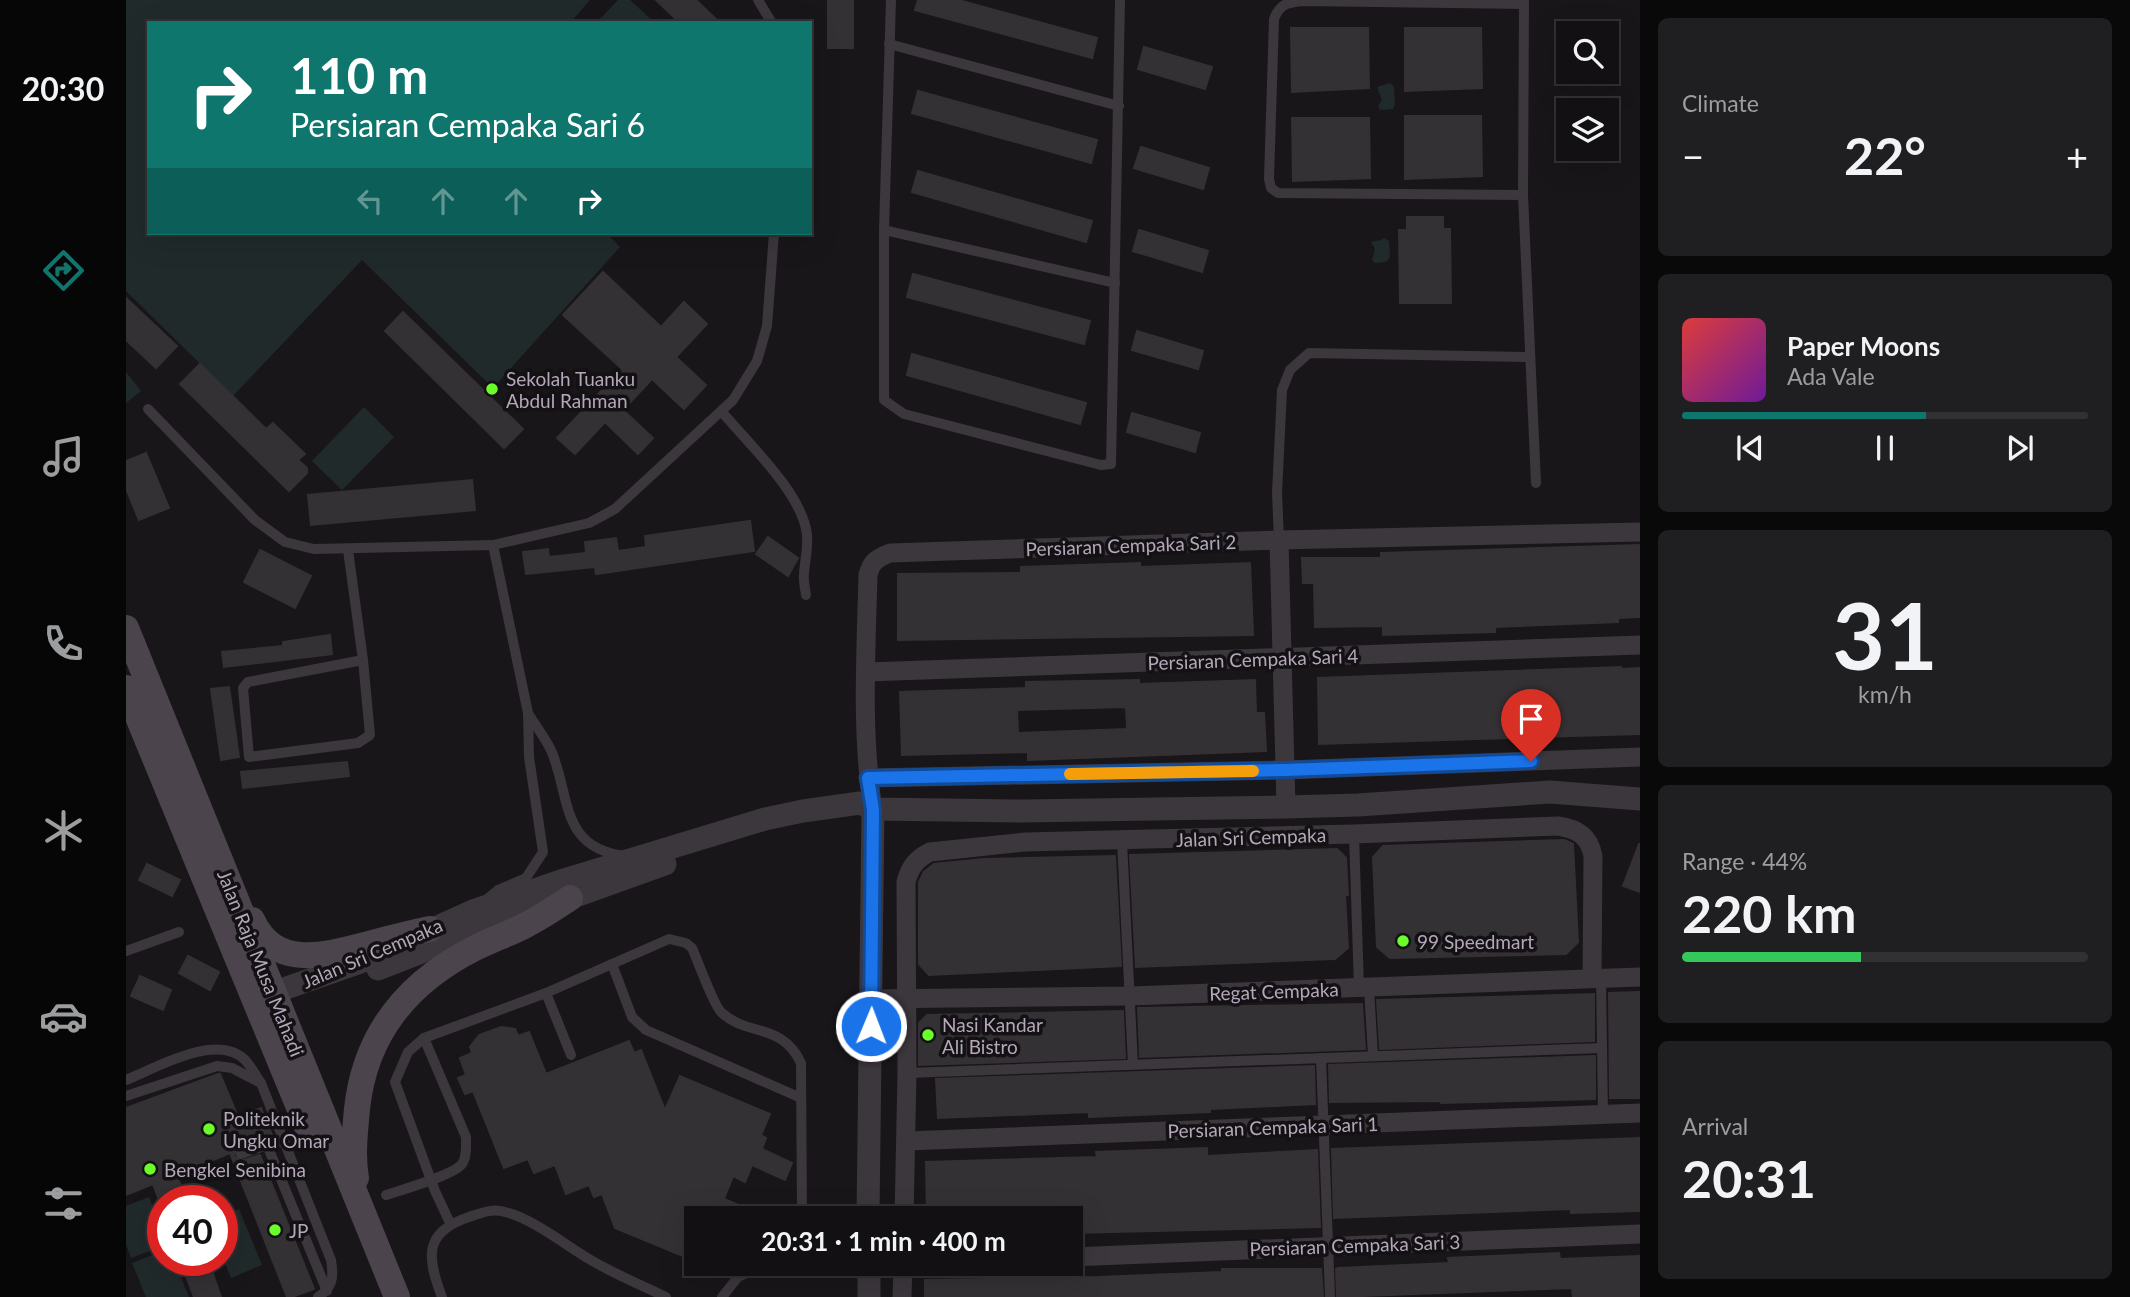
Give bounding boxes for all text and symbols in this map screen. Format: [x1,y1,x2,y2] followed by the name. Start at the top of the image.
[1556,21,1619,161] map controls
[1556,21,1619,84] button: search
[290,46,428,104] text: 110 m
[175,49,266,140] icon: right
[22,69,104,108] text: 20:30
[1682,89,1759,117] text: Climate
[1556,98,1619,161] button: layers
[290,105,645,144] text: Persiaran Cempaka Sari 6
[1844,124,1926,186] text: 22°
[1682,133,1704,179] text: −
[2066,133,2088,179] text: +
[351,182,389,220] icon: left
[424,182,462,220] icon: ahead
[497,182,535,220] icon: ahead
[570,182,608,220] icon: right
[39,246,88,295] icon: directions
[1787,330,1940,362] text: Paper Moons
[1787,362,1875,390] text: Ada Vale
[506,367,635,412] place label: Sekolah Tuanku Abdul Rahman
[484,381,500,397] marker: Sekolah Tuanku Abdul Rahman
[1731,429,1769,467] icon: previous
[1866,429,1904,467] icon: pause
[2001,429,2039,467] icon: next
[39,432,88,481] icon: music
[1025,530,1237,560] street label: Persiaran Cempaka Sari 2
[1832,580,1938,689] text: 31
[39,619,88,668] icon: phone
[1147,644,1359,674] street label: Persiaran Cempaka Sari 4
[1858,680,1912,708] text: km/h
[1501,689,1561,761] pin
[1512,700,1550,738] icon: arrive
[39,806,88,855] icon: climate
[1176,823,1326,851] street label: Jalan Sri Cempaka
[1682,847,1807,875] text: Range · 44%
[213,866,309,1060] street label: Jalan Raja Musa Mahadi
[1682,882,1856,944] text: 220 km
[298,913,446,993] street label: Jalan Sri Cempaka
[1417,930,1534,953] place label: 99 Speedmart
[1395,933,1411,949] marker: 99 Speedmart
[1209,977,1339,1005] street label: Regat Cempaka
[834,989,908,1063] position arrow
[39,992,88,1041] icon: car
[942,1013,1043,1058] place label: Nasi Kandar Ali Bistro
[920,1027,936,1043] marker: Nasi Kandar Ali Bistro
[223,1107,329,1152] place label: Politeknik Ungku Omar
[1167,1112,1379,1142] street label: Persiaran Cempaka Sari 1
[1682,1112,1748,1140] text: Arrival
[201,1121,217,1137] marker: Politeknik Ungku Omar
[1682,1147,1816,1209] text: 20:31
[164,1158,306,1181] place label: Bengkel Senibina
[142,1161,158,1177] marker: Bengkel Senibina
[39,1179,88,1228] icon: filters
[147,1185,238,1276] speed limit sign: 40
[289,1219,308,1242] place label: JP
[267,1222,283,1238] marker: JP
[761,1225,1006,1257] text: 20:31 · 1 min · 400 m
[1249,1230,1461,1260] street label: Persiaran Cempaka Sari 3

